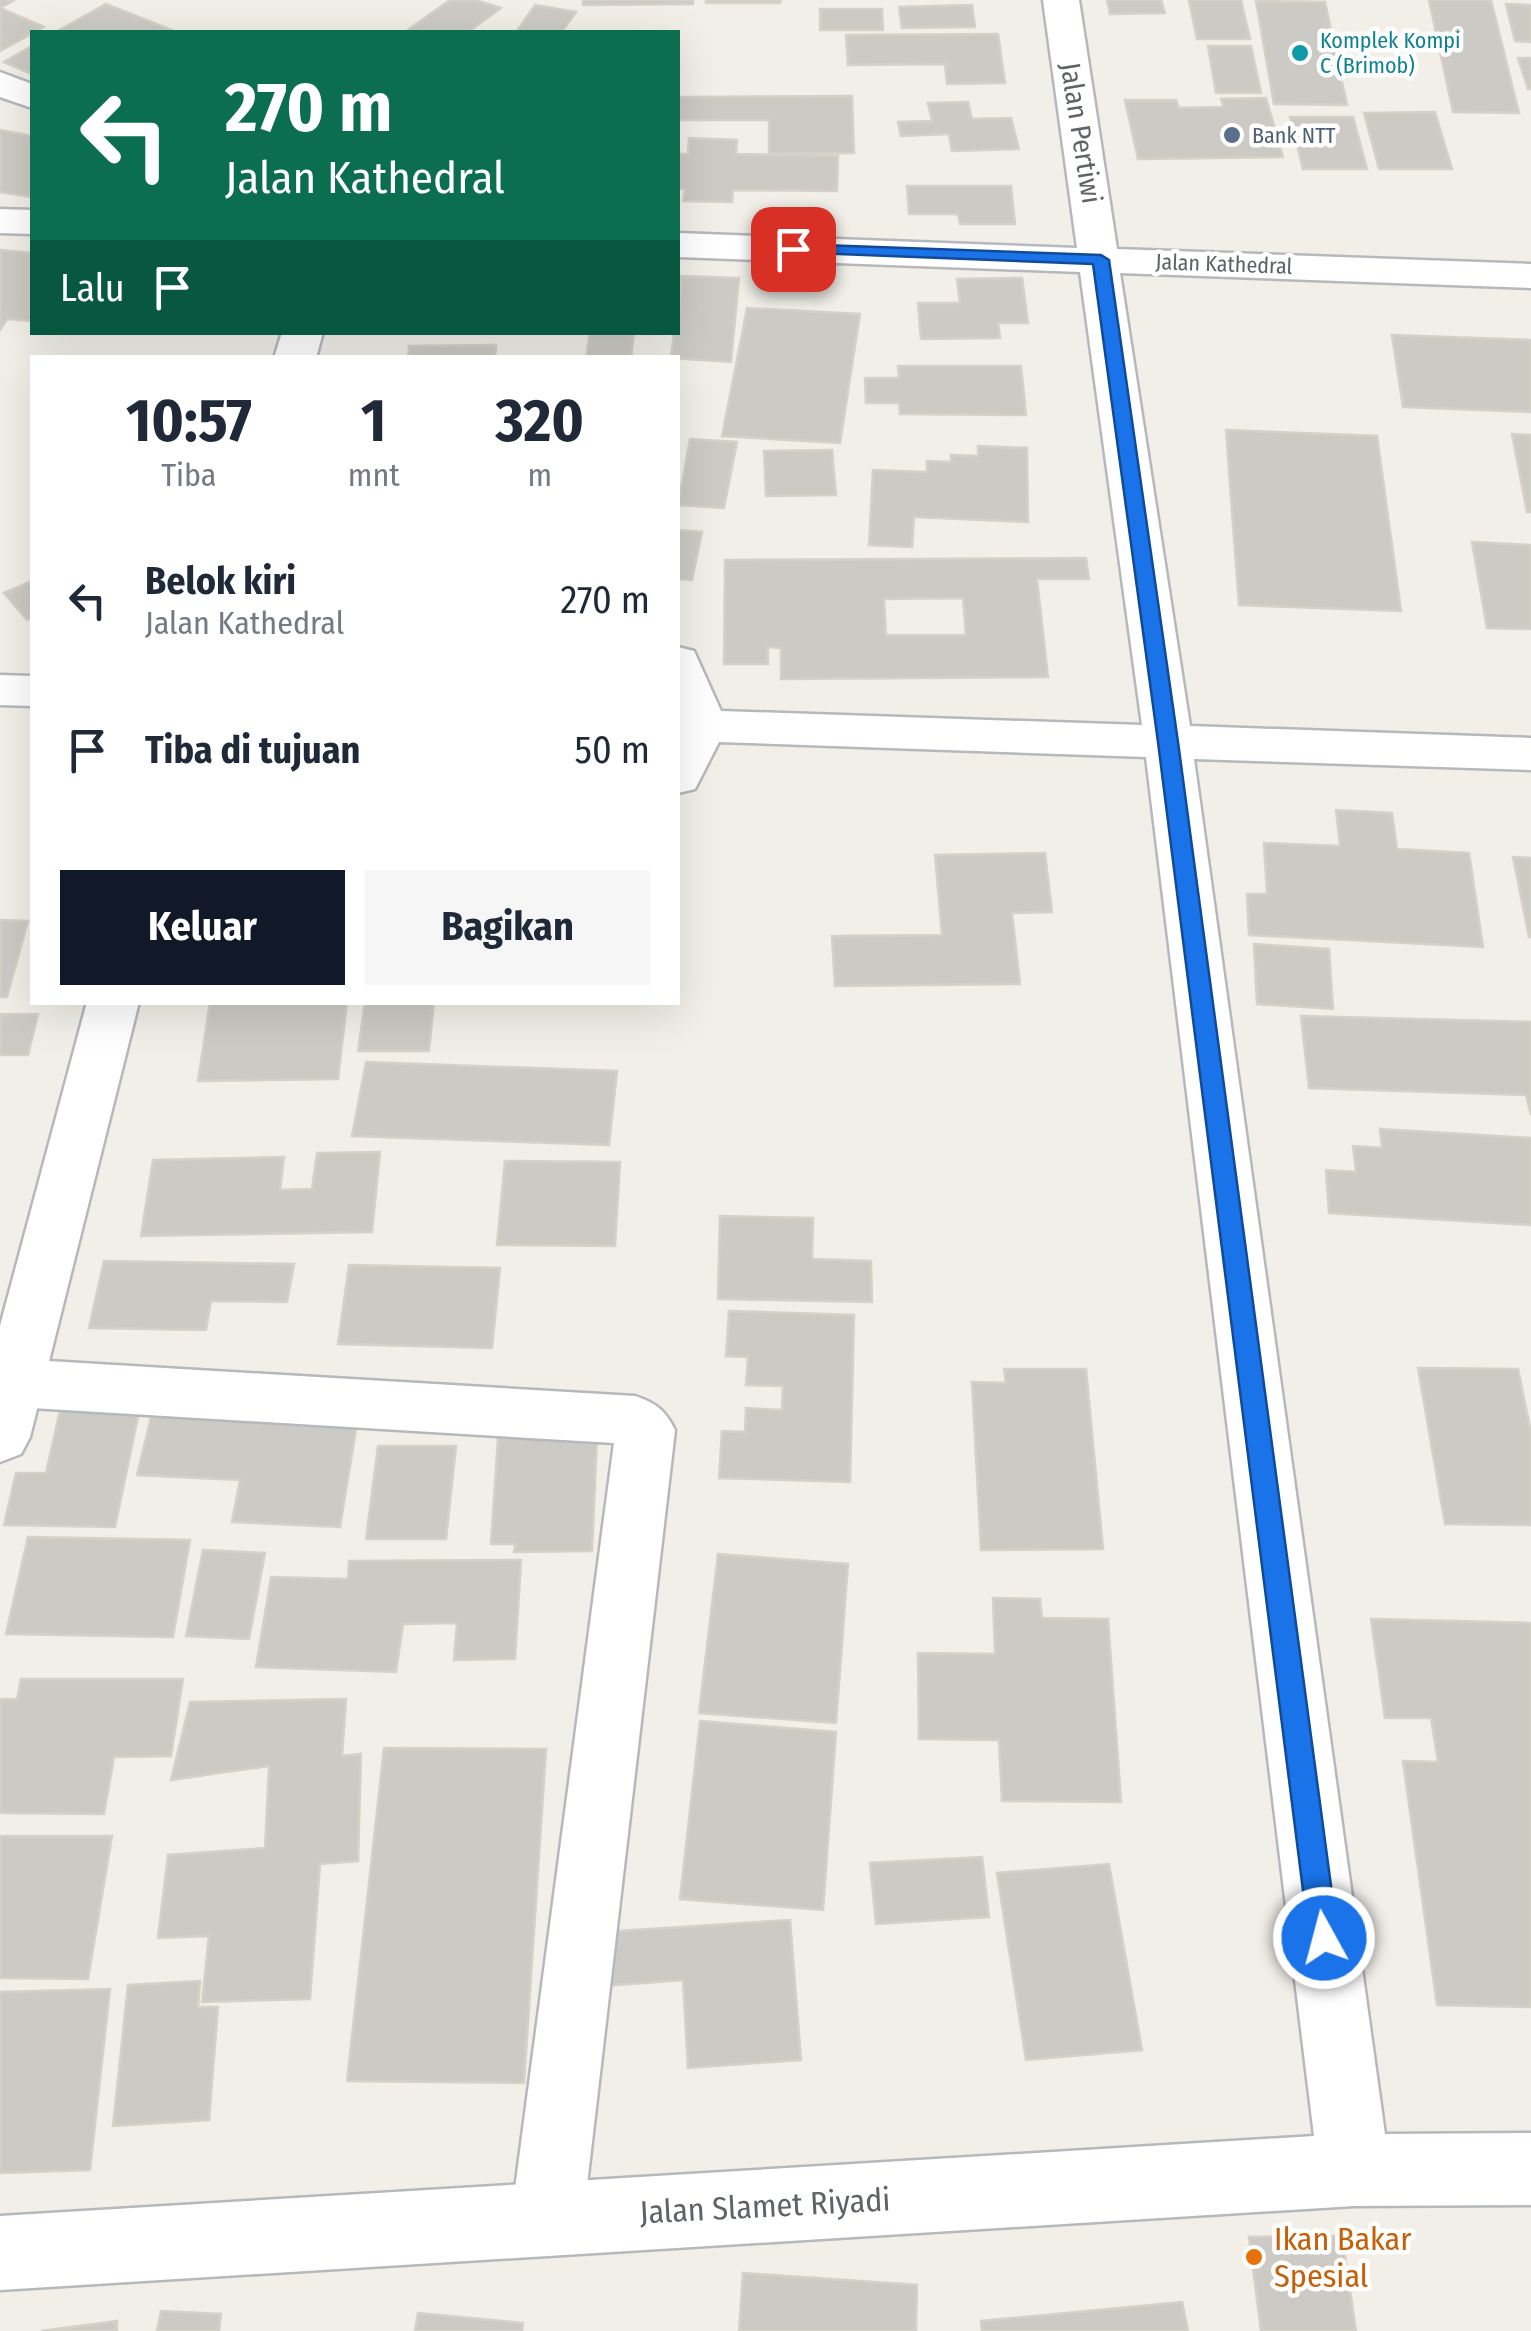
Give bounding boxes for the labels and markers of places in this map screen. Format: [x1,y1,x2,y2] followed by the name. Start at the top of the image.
[1320,27,1461,79] place label: Komplek Kompi C (Brimob)
[1289,42,1311,64] marker: Komplek Kompi C (Brimob)
[1252,122,1336,149] place label: Bank NTT
[1221,124,1243,146] marker: Bank NTT
[751,207,836,292] pin
[1274,2220,1411,2295] place label: Ikan Bakar Spesial
[1243,2246,1265,2268] marker: Ikan Bakar Spesial

